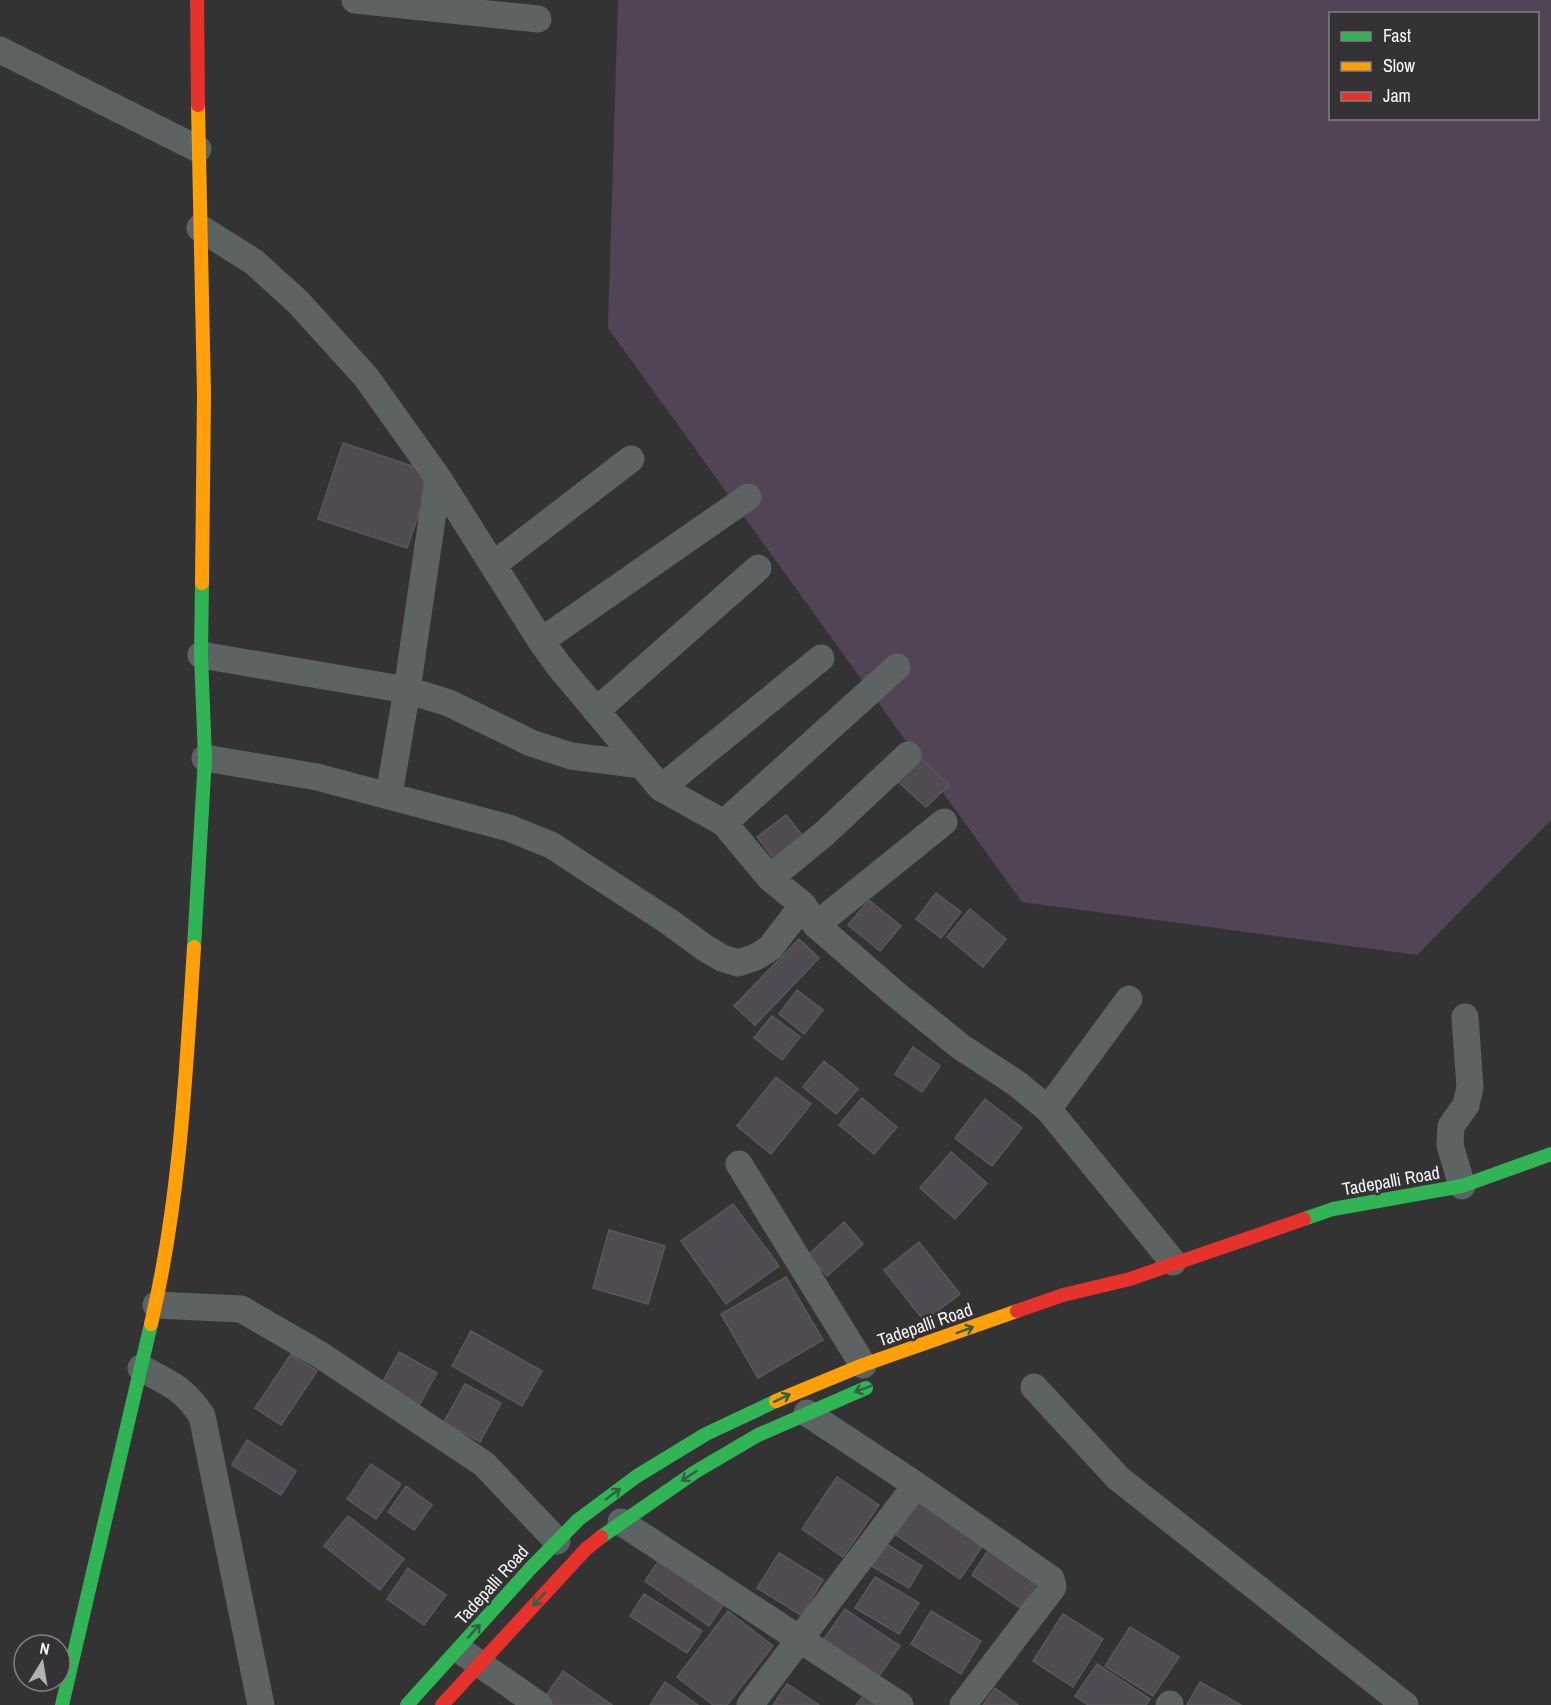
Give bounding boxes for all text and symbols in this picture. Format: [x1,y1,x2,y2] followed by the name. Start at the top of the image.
[1329,12,1539,120] legend
[1383,23,1411,48] text: Fast
[1383,53,1415,78] text: Slow
[1383,83,1411,108] text: Jam
[1340,1160,1442,1201] street label: Tadepalli Road
[874,1297,976,1352] street label: Tadepalli Road
[955,1324,973,1335] one-way arrow
[854,1384,873,1395] one-way arrow
[772,1392,790,1404] one-way arrow
[681,1470,698,1482] one-way arrow
[604,1487,620,1500] one-way arrow
[449,1540,534,1630] street label: Tadepalli Road
[532,1591,546,1606] one-way arrow
[467,1623,481,1638] one-way arrow
[12,1633,72,1693] north arrow
[38,1637,52,1660] text: N

